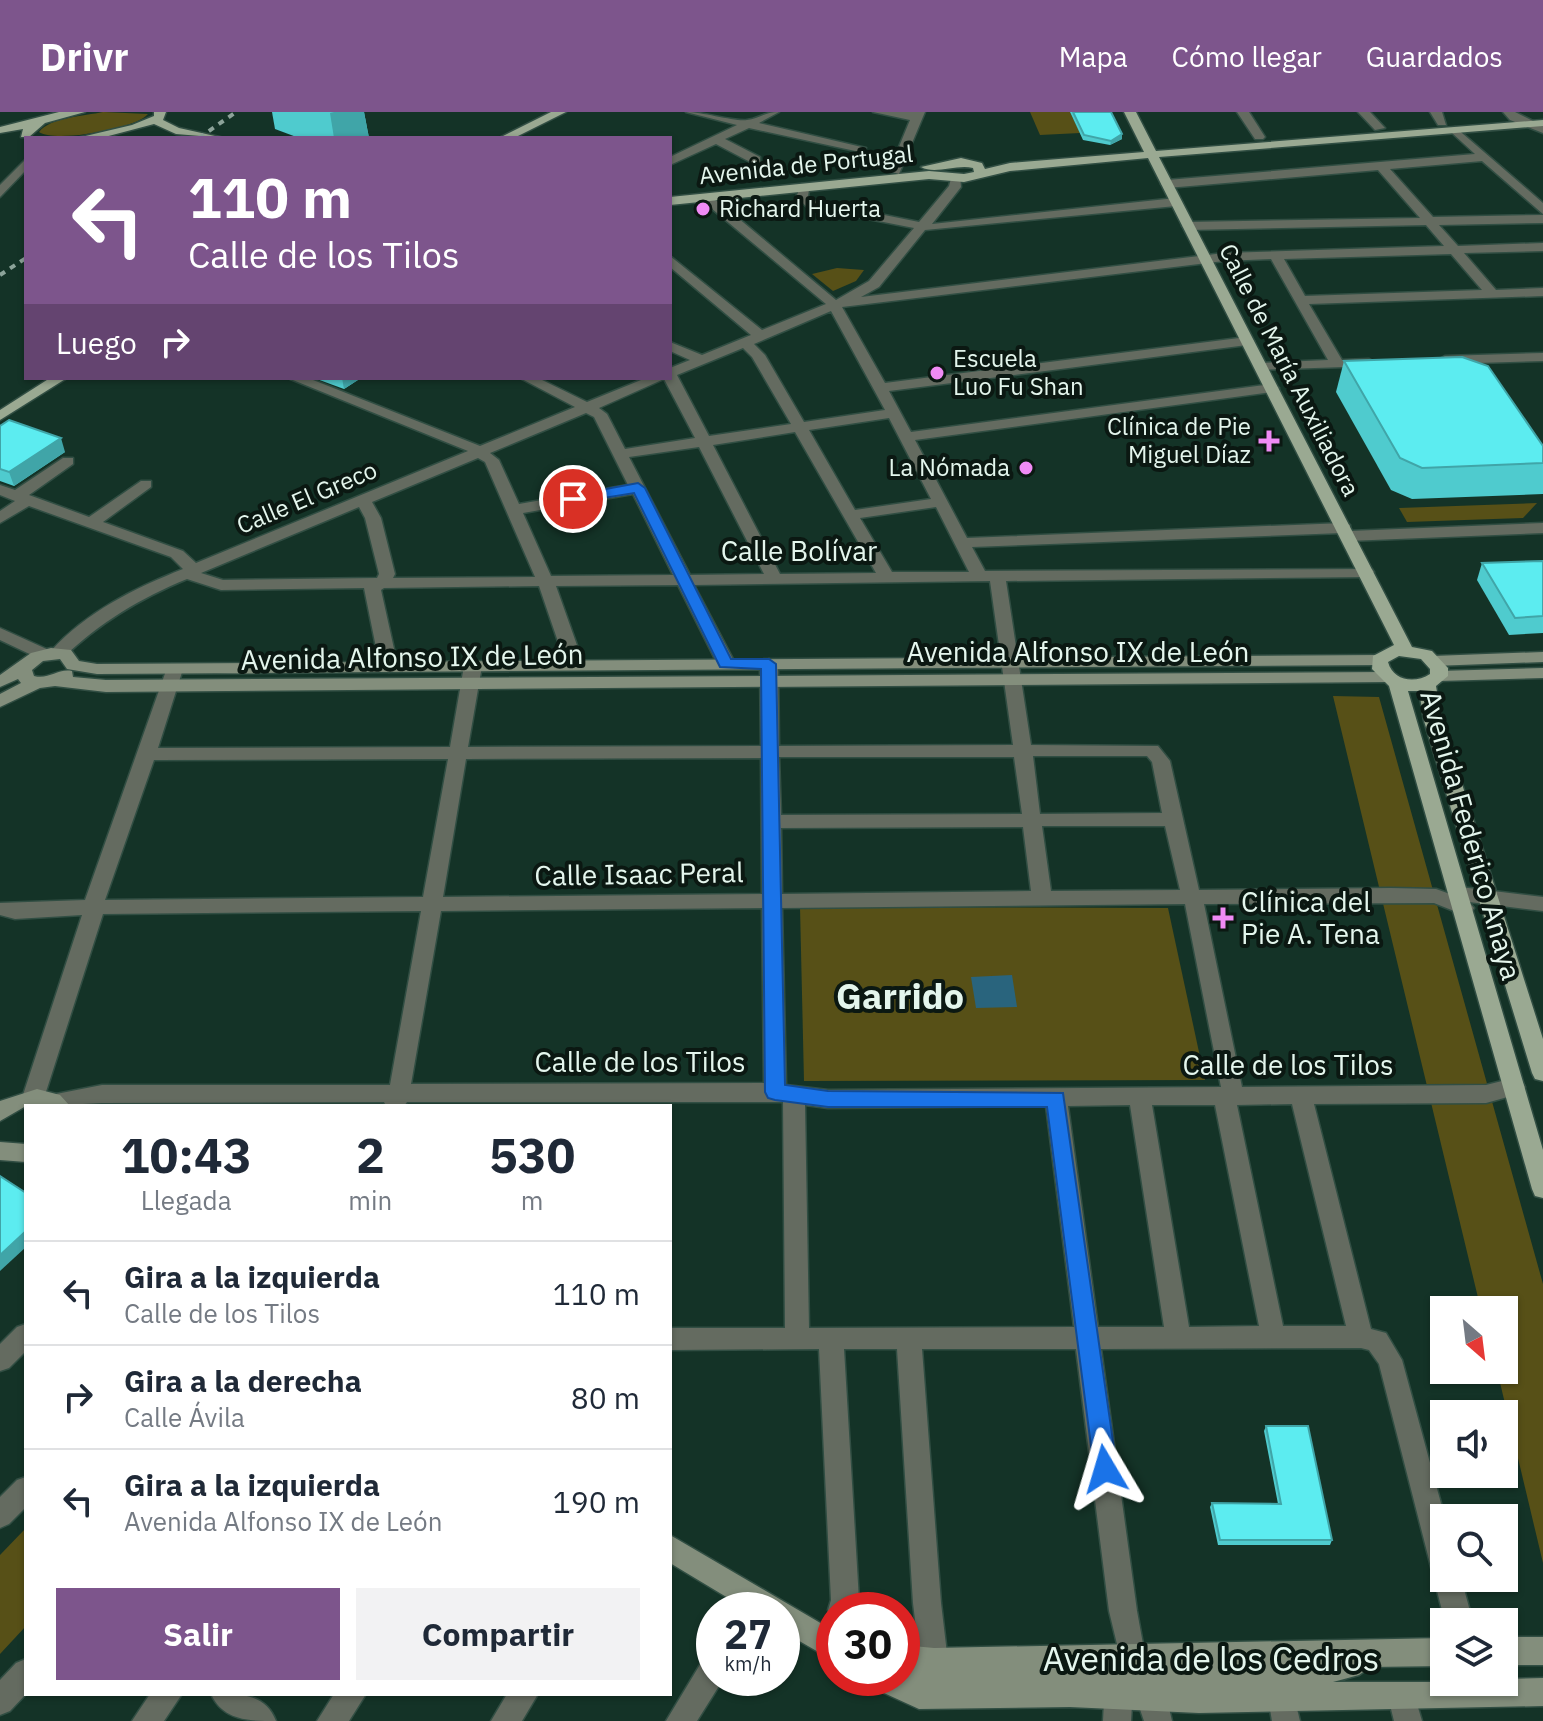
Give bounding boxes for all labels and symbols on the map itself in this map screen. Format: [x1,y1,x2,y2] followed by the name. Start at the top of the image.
[697,137,914,191] street label: Avenida de Portugal
[719,192,881,224] place label: Richard Huerta
[694,200,712,218] marker: Richard Huerta
[1212,238,1368,501] street label: Calle de María Auxiliadora
[953,342,1084,402] place label: Escuela Luo Fu Shan
[928,364,946,382] marker: Escuela Luo Fu Shan
[1107,410,1251,470] place label: Clínica de Pie Miguel Díaz
[1258,430,1280,452] marker: Clínica de Pie Miguel Díaz
[889,451,1010,483] place label: La Nómada
[232,453,382,541] street label: Calle El Greco
[1017,459,1035,477] marker: La Nómada
[539,465,607,533] pin
[721,532,877,569] street label: Calle Bolívar
[907,633,1249,670] street label: Avenida Alfonso IX de León
[240,635,584,678] street label: Avenida Alfonso IX de León
[1412,686,1531,984] street label: Avenida Federico Anaya
[534,853,744,894] street label: Calle Isaac Peral
[1241,883,1380,952] place label: Clínica del Pie A. Tena
[1212,907,1234,929] marker: Clínica del Pie A. Tena
[836,972,964,1019] district label: Garrido
[534,1043,746,1080] street label: Calle de los Tilos
[1182,1046,1394,1083] street label: Calle de los Tilos
[1430,1296,1518,1384] north arrow
[1063,1427,1147,1511] position arrow
[816,1592,920,1696] speed limit sign: 30
[1043,1636,1379,1680] street label: Avenida de los Cedros

